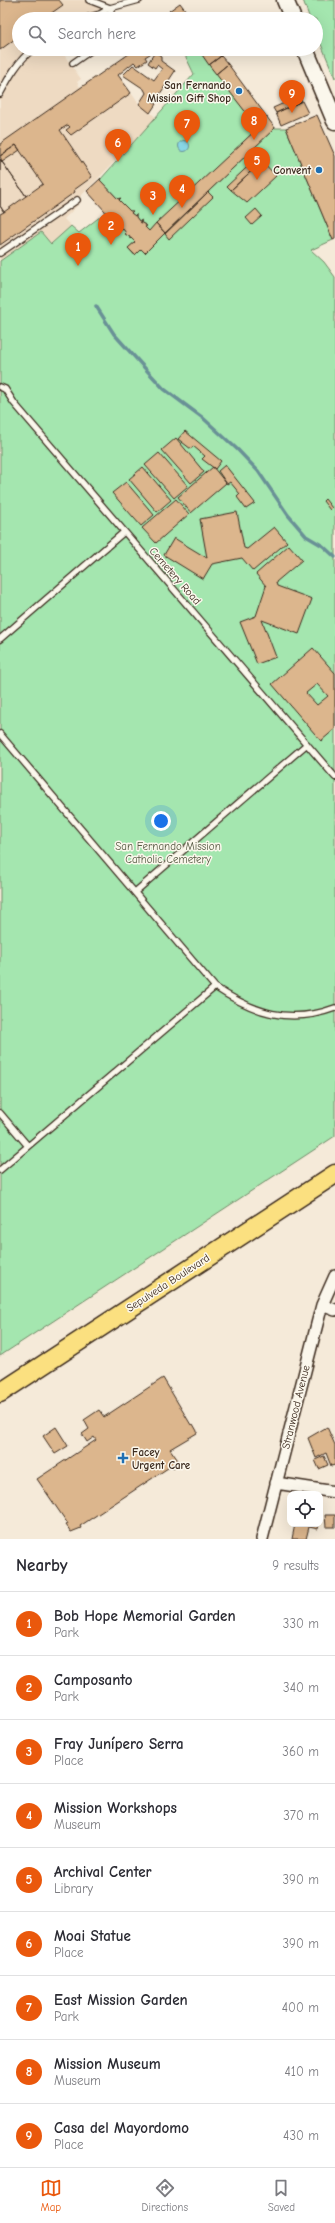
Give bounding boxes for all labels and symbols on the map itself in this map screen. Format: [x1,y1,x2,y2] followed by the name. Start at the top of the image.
[147,79,231,105] place label: San Fernando Mission Gift Shop
[279,80,305,113] pin: 9
[234,86,244,96] marker: San Fernando Mission Gift Shop
[241,107,267,140] pin: 8
[174,110,200,143] pin: 7
[105,129,131,162] pin: 6
[244,147,270,180] pin: 5
[273,164,311,177] place label: Convent
[314,165,324,175] marker: Convent
[169,175,195,208] pin: 4
[140,182,166,215] pin: 3
[98,212,124,245] pin: 2
[65,233,91,266] pin: 1
[147,545,204,608] street label: Cemetery Road
[151,811,171,831] your location
[115,840,221,866] park label: San Fernando Mission Catholic Cemetery
[124,1251,212,1315] street label: Sepulveda Boulevard
[279,1363,313,1450] street label: Stranwood Avenue
[132,1446,191,1472] place label: Facey Urgent Care
[117,1452,129,1464] marker: Facey Urgent Care

